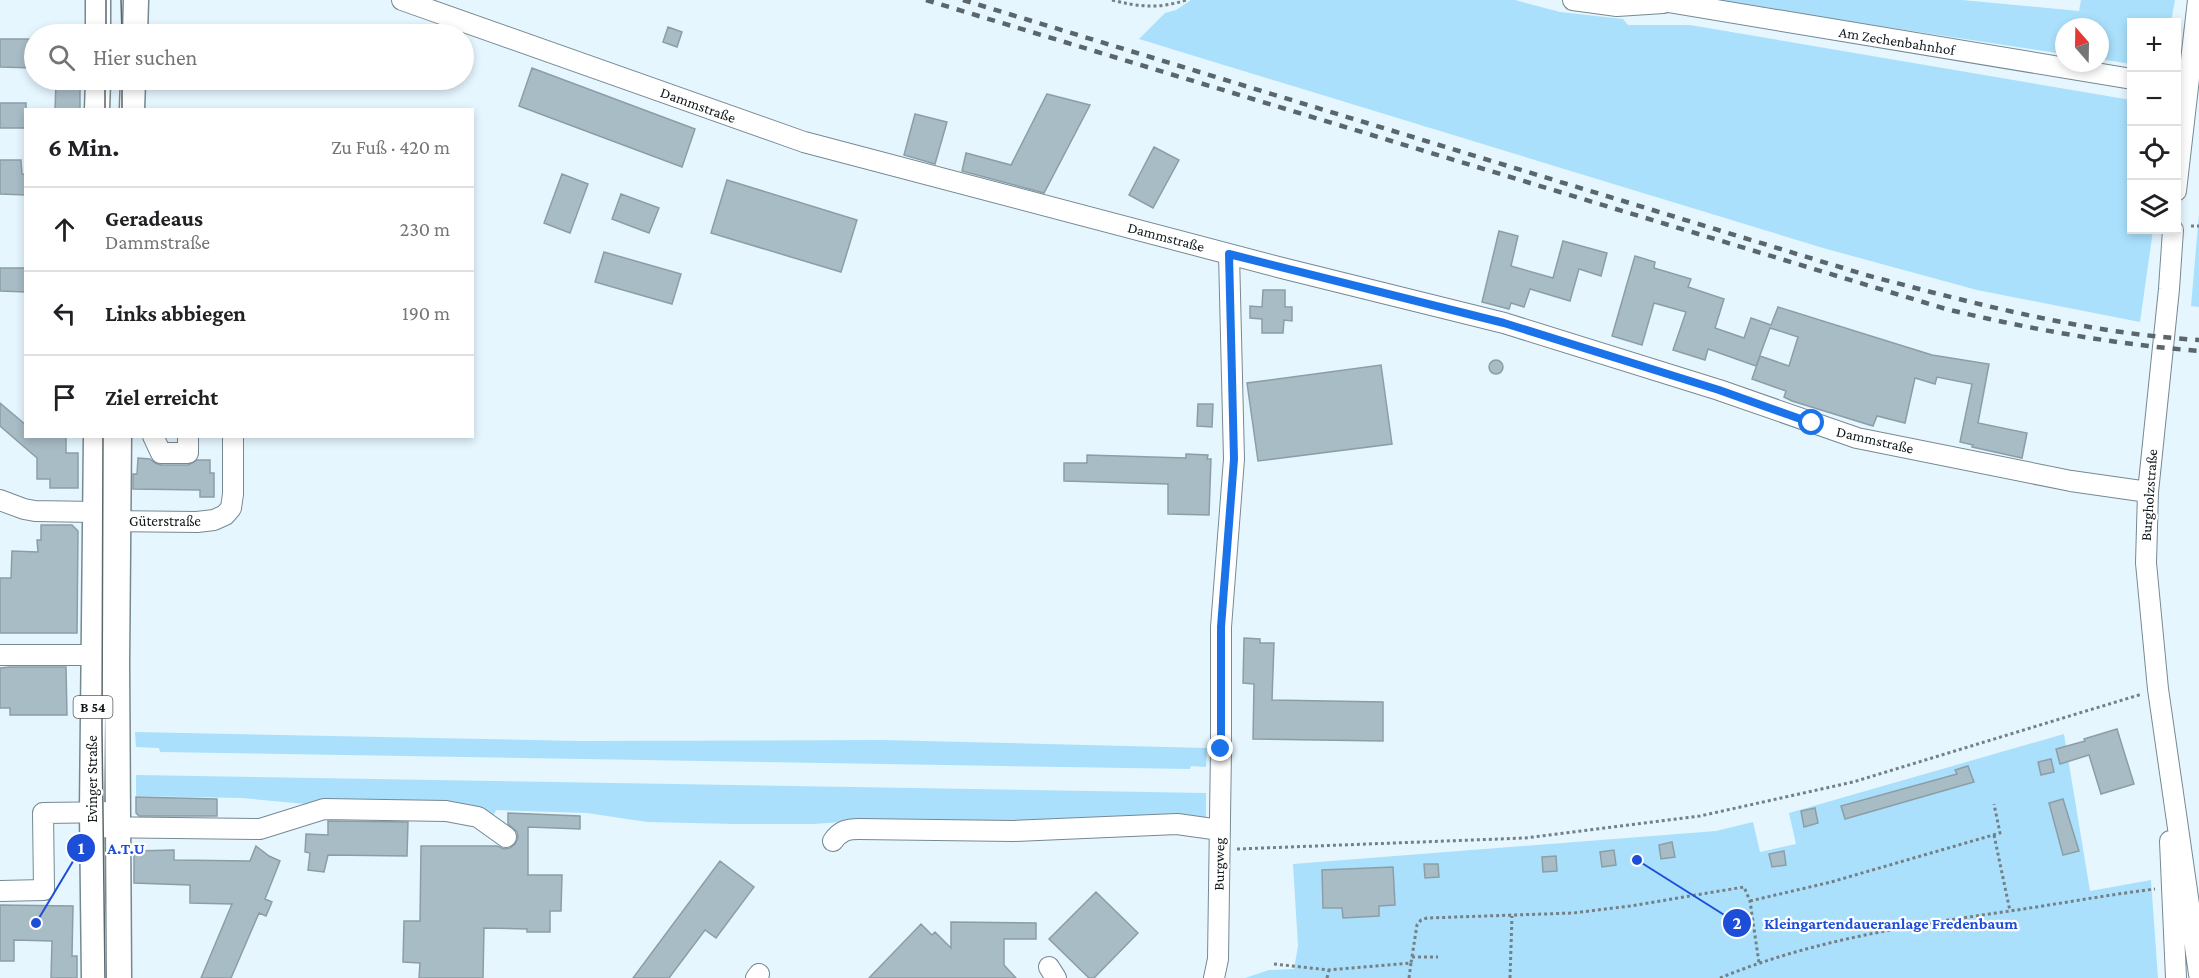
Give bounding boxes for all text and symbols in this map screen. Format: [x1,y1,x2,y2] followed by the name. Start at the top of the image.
[2055,18,2109,72] north arrow
[2127,18,2181,234] map controls
[2127,18,2181,72] button: +
[24,24,474,90] search box
[1838,24,1958,58] street label: Am Zechenbahnhof
[45,41,78,74] icon: search
[93,45,197,70] text: Hier suchen
[2127,72,2181,126] button: −
[658,84,738,126] street label: Dammstraße
[2127,126,2181,180] button: locate
[48,133,120,162] text: 6 Min.
[331,136,450,158] text: Zu Fuß · 420 m
[2127,180,2181,234] button: layers
[105,206,203,231] text: Geradeaus
[48,213,81,246] icon: ahead
[400,218,450,240] text: 230 m
[1126,219,1207,255] street label: Dammstraße
[105,231,210,253] text: Dammstraße
[48,297,81,330] icon: left
[105,301,246,326] text: Links abbiegen
[402,302,450,324] text: 190 m
[48,381,81,414] icon: arrive
[105,385,218,410] text: Ziel erreicht
[1798,409,1824,435] route start
[1835,423,1916,457] street label: Dammstraße
[2138,448,2161,542] street label: Burgholzstraße
[129,513,201,529] street label: Güterstraße
[74,696,112,718] road number: B 54
[84,735,101,823] street label: Evinger Straße
[1207,735,1233,761] route end
[66,831,157,865] callout: A.T.U
[1211,837,1228,891] street label: Burgweg
[78,838,85,858] text: 1
[106,840,145,857] text: A.T.U
[1722,906,2030,940] callout: Kleingartendaueranlage Fredenbaum
[1732,913,1742,933] text: 2
[1764,915,2018,932] text: Kleingartendaueranlage Fredenbaum

